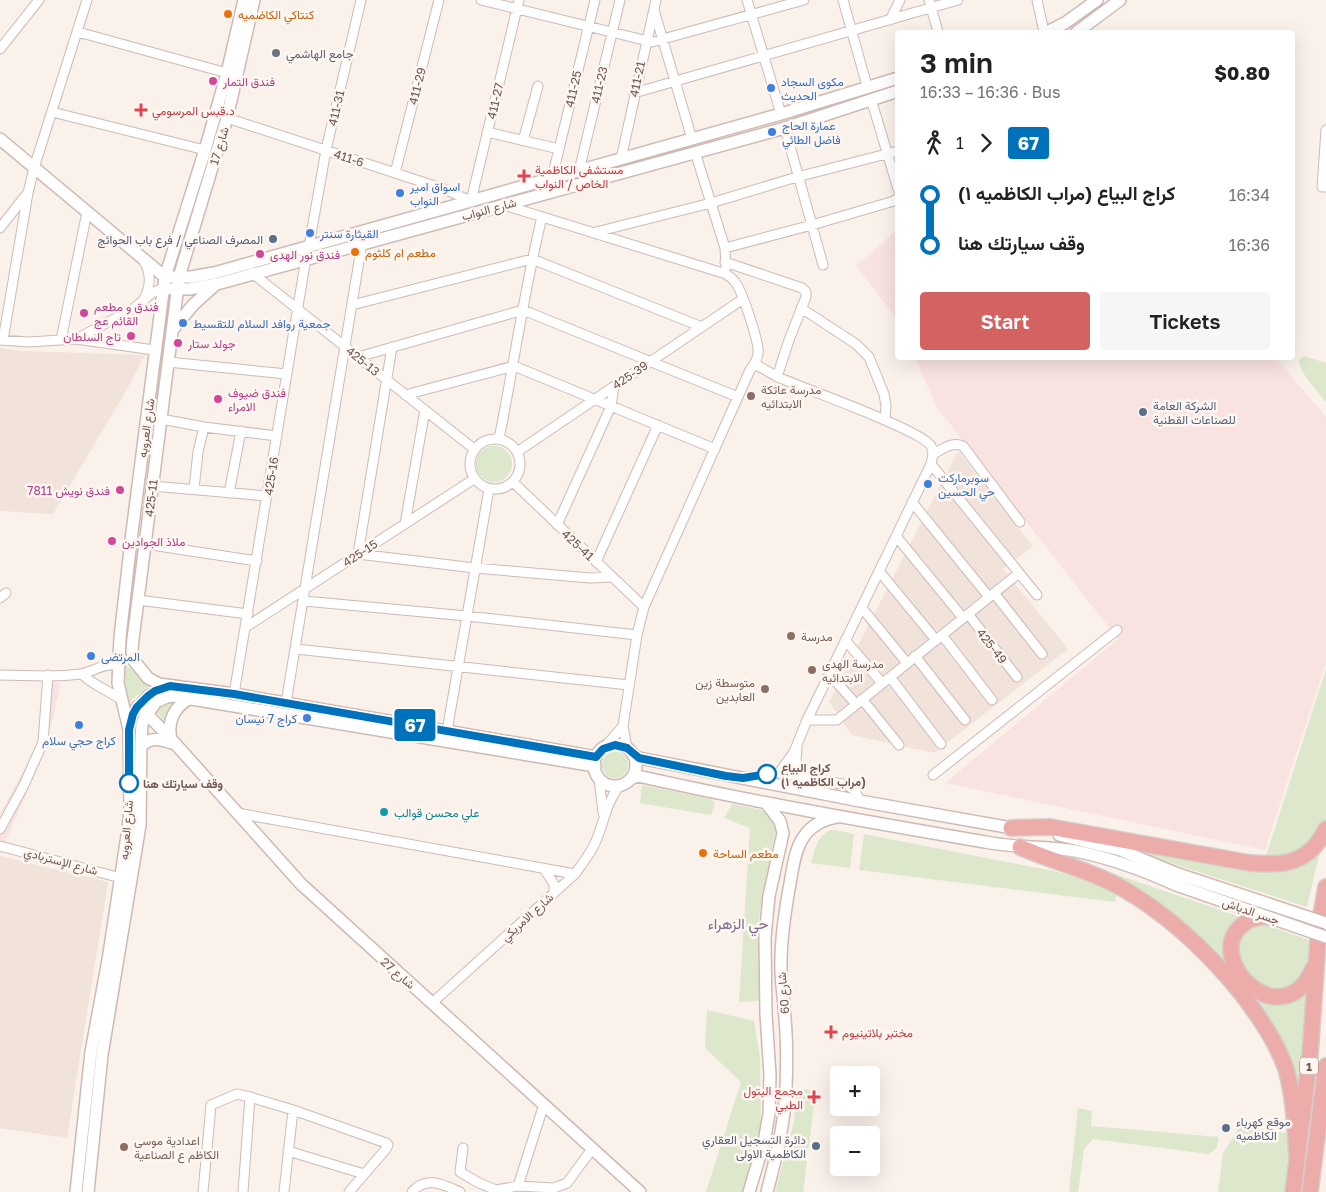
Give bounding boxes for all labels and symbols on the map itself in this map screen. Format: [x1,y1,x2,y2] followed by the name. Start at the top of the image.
[238,7,314,25] place label: كنتاكي الكاضميه
[222,8,234,20] marker: كنتاكي الكاضميه
[286,46,353,64] place label: جامع الهاشمي
[270,47,282,59] marker: جامع الهاشمي
[626,60,648,98] street label: 411-21
[587,65,611,105] street label: 411-23
[405,66,429,106] street label: 411-29
[561,69,585,109] street label: 411-25
[222,74,275,90] place label: فندق التمار
[781,74,844,103] place label: مكوى السجاد الحديث
[207,75,219,87] marker: فندق التمار
[484,81,506,121] street label: 411-27
[765,82,777,94] marker: مكوى السجاد الحديث
[325,88,347,127] street label: 411-31
[134,103,148,117] marker: د.قبس المرسومي
[152,103,235,121] place label: د.قبس المرسومي
[782,118,841,150] place label: عمارة الحاج فاضل الطائي
[206,125,234,168] street label: شارع 17
[766,126,778,138] marker: عمارة الحاج فاضل الطائي
[332,146,366,170] street label: 411-6
[535,162,624,192] place label: مستشفى الكاظمية الخاص / النواب
[517,169,531,183] marker: مستشفى الكاظمية الخاص / النواب
[409,179,460,209] place label: اسواق امير النواب
[394,187,406,199] marker: اسواق امير النواب
[460,195,519,225] street label: شارع النواب
[319,226,379,242] place label: القيثارة سنتر
[304,227,316,239] marker: القيثارة سنتر
[98,232,263,250] place label: المصرف الصناعي / فرع باب الحوائج
[267,233,279,245] marker: المصرف الصناعي / فرع باب الحوائج
[365,245,436,261] place label: مطعم ام كلثوم
[349,246,361,258] marker: مطعم ام كلثوم
[270,247,340,263] place label: فندق نور الهدى
[254,248,266,260] marker: فندق نور الهدى
[94,299,159,330] place label: فندق و مطعم القائم عج
[78,307,90,319] marker: فندق و مطعم القائم عج
[193,316,331,332] place label: جمعية روافد السلام للتقسيط
[177,317,189,329] marker: جمعية روافد السلام للتقسيط
[63,329,121,346] place label: تاج السلطان
[125,330,137,342] marker: تاج السلطان
[187,336,236,352] place label: جولد ستار
[172,337,184,349] marker: جولد ستار
[343,343,383,379] street label: 425-13
[609,358,651,392] street label: 425-39
[761,382,821,411] place label: مدرسة عاتكة الابتدائيه
[228,385,286,415] place label: فندق ضيوف الامراء
[745,390,757,402] marker: مدرسة عاتكة الابتدائيه
[212,393,224,405] marker: فندق ضيوف الامراء
[134,397,160,459] street label: شارع العروبه
[1153,398,1236,427] place label: الشركة العامة للصناعات القطنية
[1137,406,1149,418] marker: الشركة العامة للصناعات القطنية
[261,456,281,496] street label: 425-16
[938,470,995,502] place label: سوبرماركت حي الحسين
[141,478,161,518] street label: 425-11
[922,478,934,490] marker: سوبرماركت حي الحسين
[27,483,110,499] place label: فندق نويش 7811
[114,484,126,496] marker: فندق نويش 7811
[559,526,597,564] street label: 425-41
[122,534,185,550] place label: ملاذ الجوادين
[106,535,118,547] marker: ملاذ الجوادين
[340,536,380,570] street label: 425-15
[974,625,1010,667] street label: 425-49
[801,629,833,645] place label: مدرسة
[785,630,797,642] marker: مدرسة
[101,649,140,665] place label: المرتضى
[85,650,97,662] marker: المرتضى
[822,656,884,685] place label: مدرسة الهدى الابتدائيه
[806,664,818,676] marker: مدرسة الهدى الابتدائيه
[695,675,755,705] place label: متوسطة زين العابدين
[759,683,771,695] marker: متوسطة زين العابدين
[392,709,438,741] line badge: 67
[236,711,297,728] place label: كراج 7 نيسان
[301,712,313,724] marker: كراج 7 نيسان
[73,719,85,731] marker: كراج حجي سلام
[42,733,116,751] place label: كراج حجي سلام
[781,760,866,790] place label: كراج البياع (مراب الكاظميه ١)
[757,764,777,784] marker: كراج البياع (مراب الكاظميه ١)
[119,773,139,793] marker: وقف سيارتك هنا
[143,776,224,792] place label: وقف سيارتك هنا
[116,800,138,861] street label: شارع العروبه
[394,805,479,823] place label: علي محسن قوالب
[378,806,390,818] marker: علي محسن قوالب
[22,844,100,881] street label: شارع الإستربادي
[713,846,779,862] place label: مطعم الساحة
[697,847,709,859] marker: مطعم الساحة
[498,890,558,947] street label: شارع الامريكي
[1220,894,1281,929] street label: جسر الدباش
[708,914,768,937] district label: حي الزهراء
[376,954,418,993] street label: شارع 27
[774,971,794,1014] street label: شارع 60
[824,1025,838,1039] marker: مختبر بلاتينيوم
[842,1025,913,1041] place label: مختبر بلاتينيوم
[1300,1058,1318,1074] road number: 1
[744,1083,803,1115] place label: مجمع البتول الطبي
[807,1090,821,1104] marker: مجمع البتول الطبي
[1236,1114,1291,1143] place label: موقع كهرباء الكاظميه
[1220,1122,1232,1134] marker: موقع كهرباء الكاظميه
[702,1132,806,1162] place label: دائرة التسجيل العقاري الكاظمية الاولى
[134,1133,219,1164] place label: اعدادية موسى الكاظم ع الصناعية
[810,1140,822,1152] marker: دائرة التسجيل العقاري الكاظمية الاولى
[118,1141,130,1153] marker: اعدادية موسى الكاظم ع الصناعية

